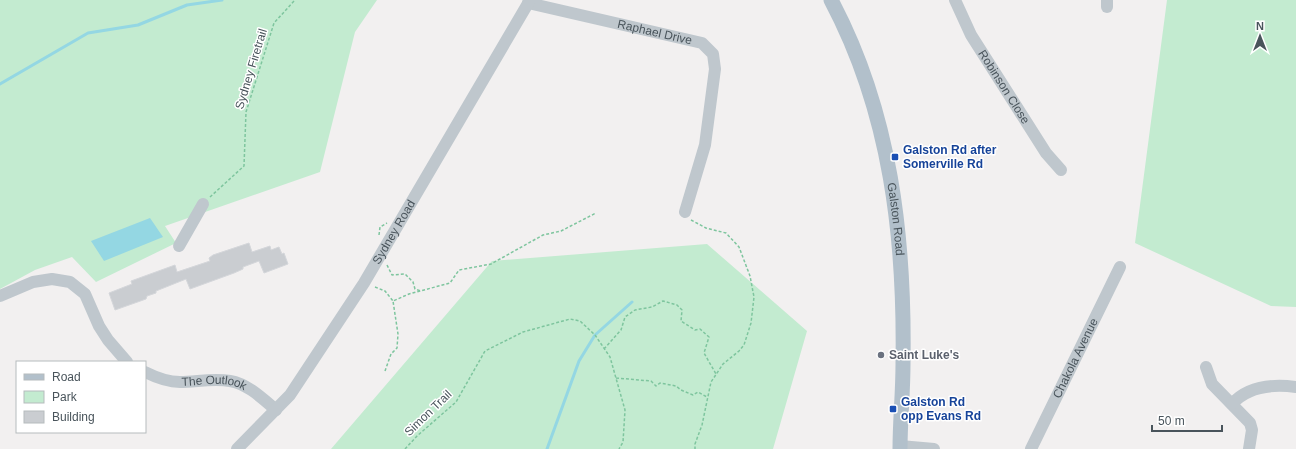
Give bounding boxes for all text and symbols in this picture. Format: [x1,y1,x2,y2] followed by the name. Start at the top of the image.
[1240,16,1280,56] north arrow
[616,17,694,48] street label: Raphael Drive
[1256,20,1264,32] text: N
[232,27,270,111] street label: Sydney Firetrail
[975,47,1033,127] street label: Robinson Close
[903,143,997,171] place label: Galston Rd after Somerville Rd
[890,152,900,162] marker: Galston Rd after Somerville Rd
[884,182,907,256] street label: Galston Road
[370,197,418,267] street label: Sydney Road
[1050,316,1101,401] street label: Chakola Avenue
[889,348,960,362] place label: Saint Luke's
[876,350,886,360] marker: Saint Luke's
[16,361,146,433] legend
[52,370,81,384] text: Road
[181,373,250,393] street label: The Outlook
[402,387,454,439] street label: Simon Trail
[52,390,78,404] text: Park
[901,395,981,423] place label: Galston Rd opp Evans Rd
[888,404,898,414] marker: Galston Rd opp Evans Rd
[1152,407,1222,433] scale bar
[52,410,95,424] text: Building
[1158,414,1185,428] text: 50 m

